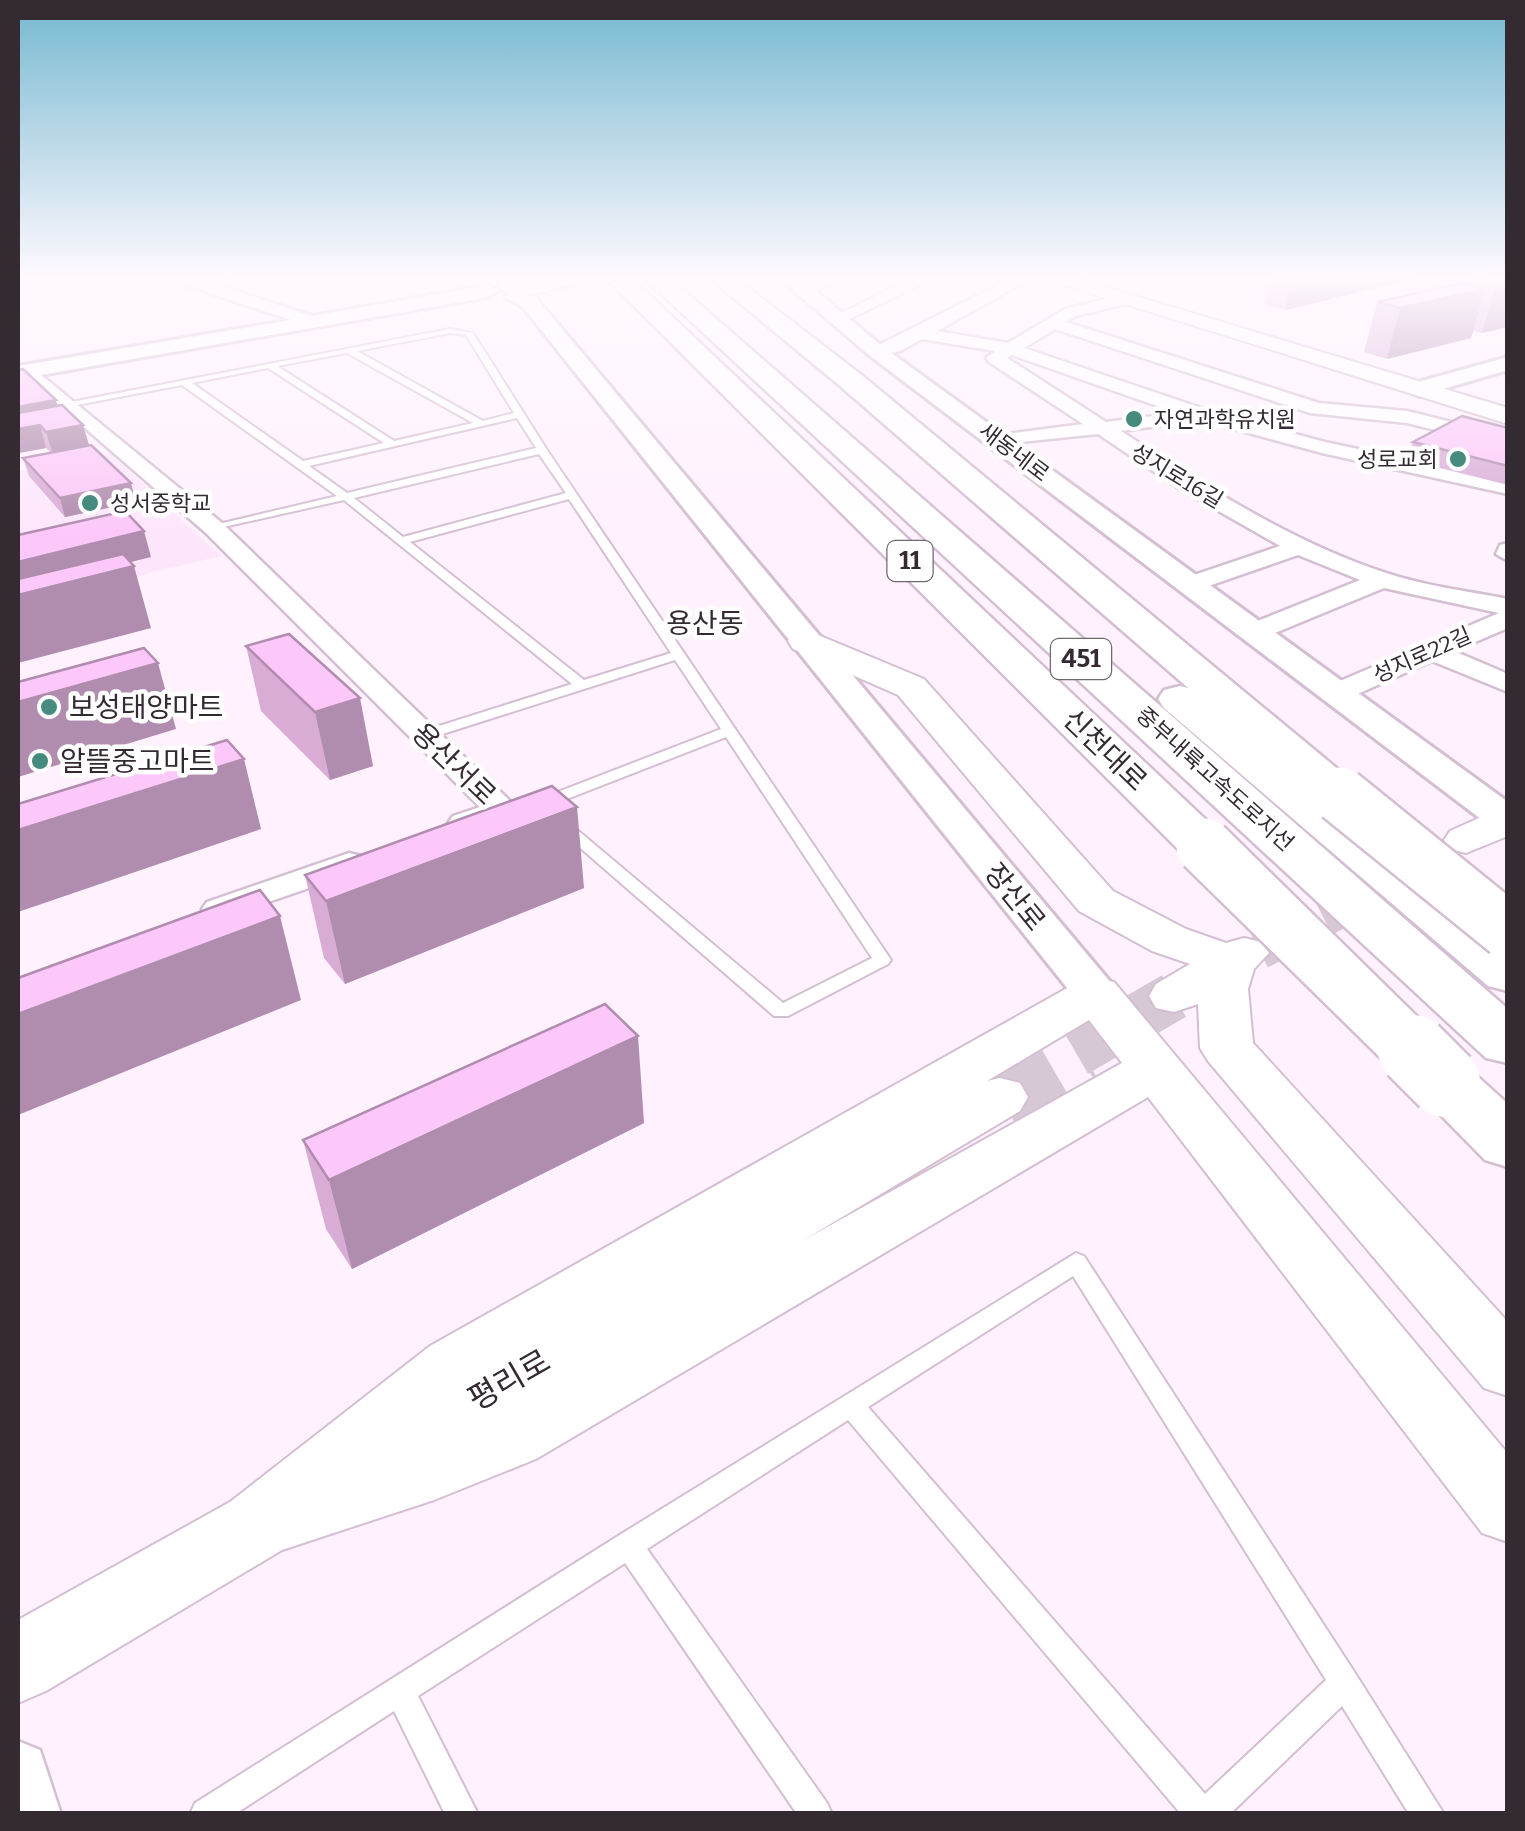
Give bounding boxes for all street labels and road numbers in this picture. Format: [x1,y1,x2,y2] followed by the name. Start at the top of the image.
[974,417,1054,487] street label: 새동네로
[1126,438,1228,514] street label: 성지로16길
[888,541,932,581] road number: 11
[1369,621,1475,689] street label: 성지로22길
[1051,639,1111,679] road number: 451
[1131,701,1299,857] street label: 중부내륙고속도로지선
[1056,702,1154,798] street label: 신천대로
[405,716,503,812] street label: 용산서로
[978,857,1052,937] street label: 장산로
[461,1341,557,1419] street label: 평리로

